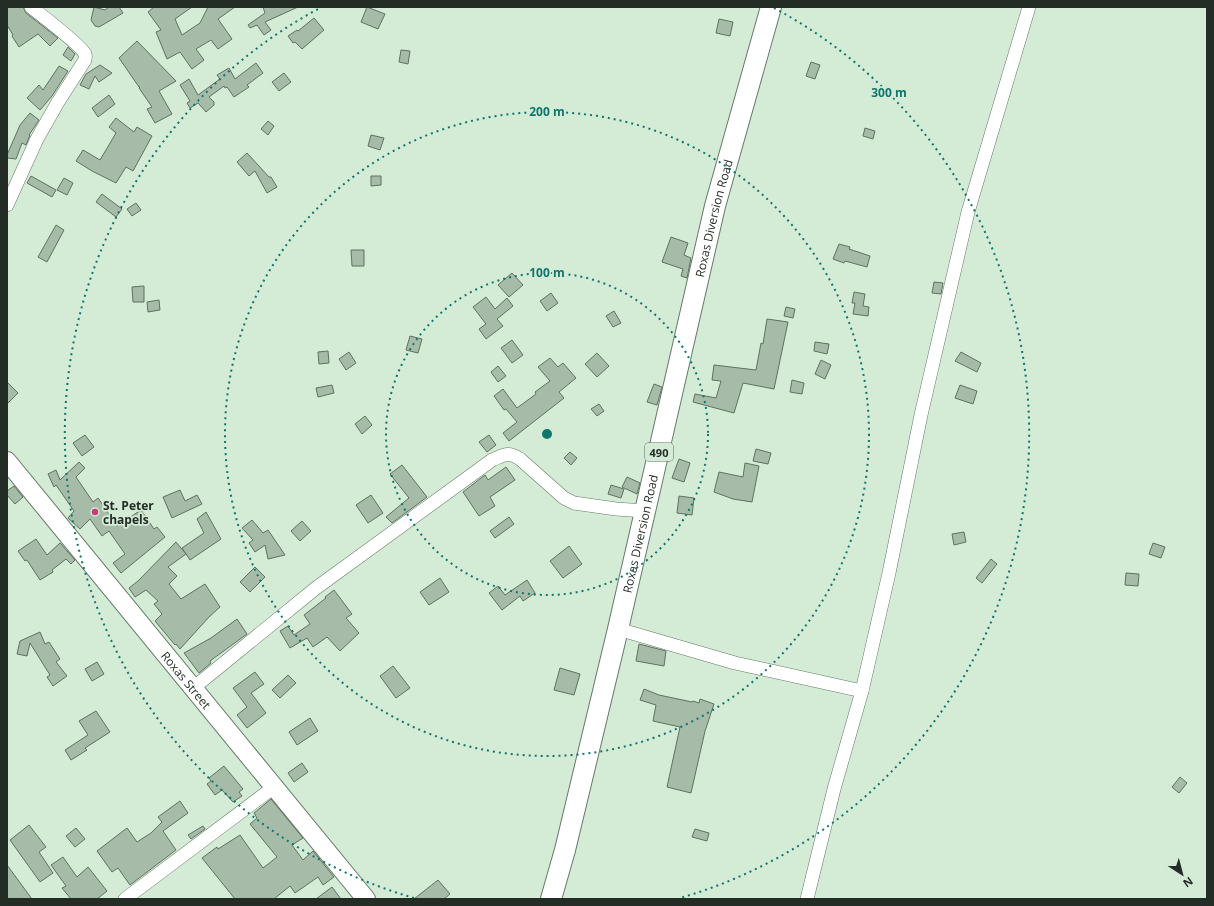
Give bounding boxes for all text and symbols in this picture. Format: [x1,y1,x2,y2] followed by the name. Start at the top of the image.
[871,84,907,101] text: 300 m
[529,103,565,120] text: 200 m
[690,157,736,279] street label: Roxas Diversion Road
[529,264,565,281] text: 100 m
[540,427,554,441] centre of rings
[645,443,673,461] road number: 490
[618,473,662,595] street label: Roxas Diversion Road
[103,497,154,528] place label: St. Peter chapels
[90,507,100,517] marker: St. Peter chapels
[158,647,215,712] street label: Roxas Street
[1162,854,1202,894] north arrow
[1180,874,1196,891] text: N

